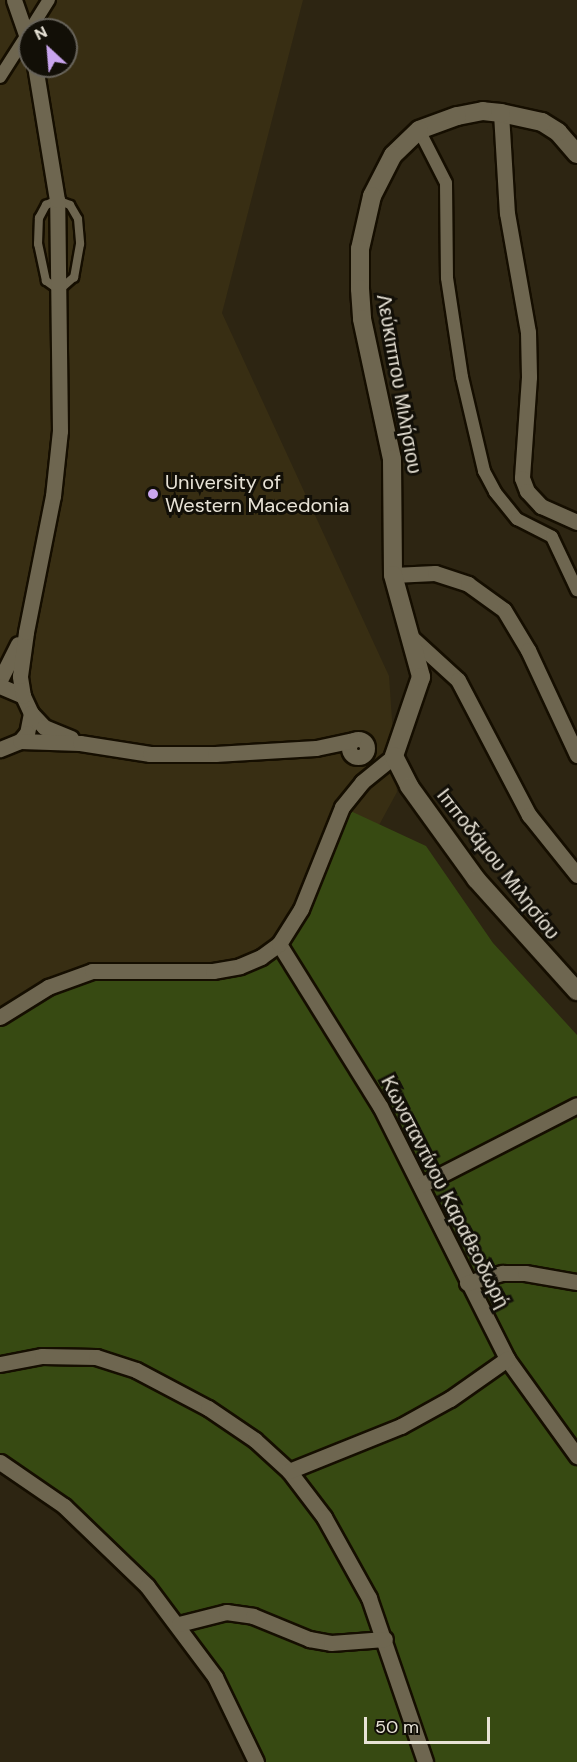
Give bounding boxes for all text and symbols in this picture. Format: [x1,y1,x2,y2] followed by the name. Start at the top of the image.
[18,18,78,78] north arrow
[31,21,51,45] text: N
[371,292,427,476] street label: Λεύκιππου Μιλήσιου
[165,470,349,517] place label: University of Western Macedonia
[146,487,160,501] marker: University of Western Macedonia
[432,784,564,944] street label: Ιπποδάμου Μιλησίου
[376,1072,514,1312] street label: Κωνσταντίνου Καραθεοδωρή
[367,1705,493,1743] scale bar
[375,1715,419,1739] text: 50 m

